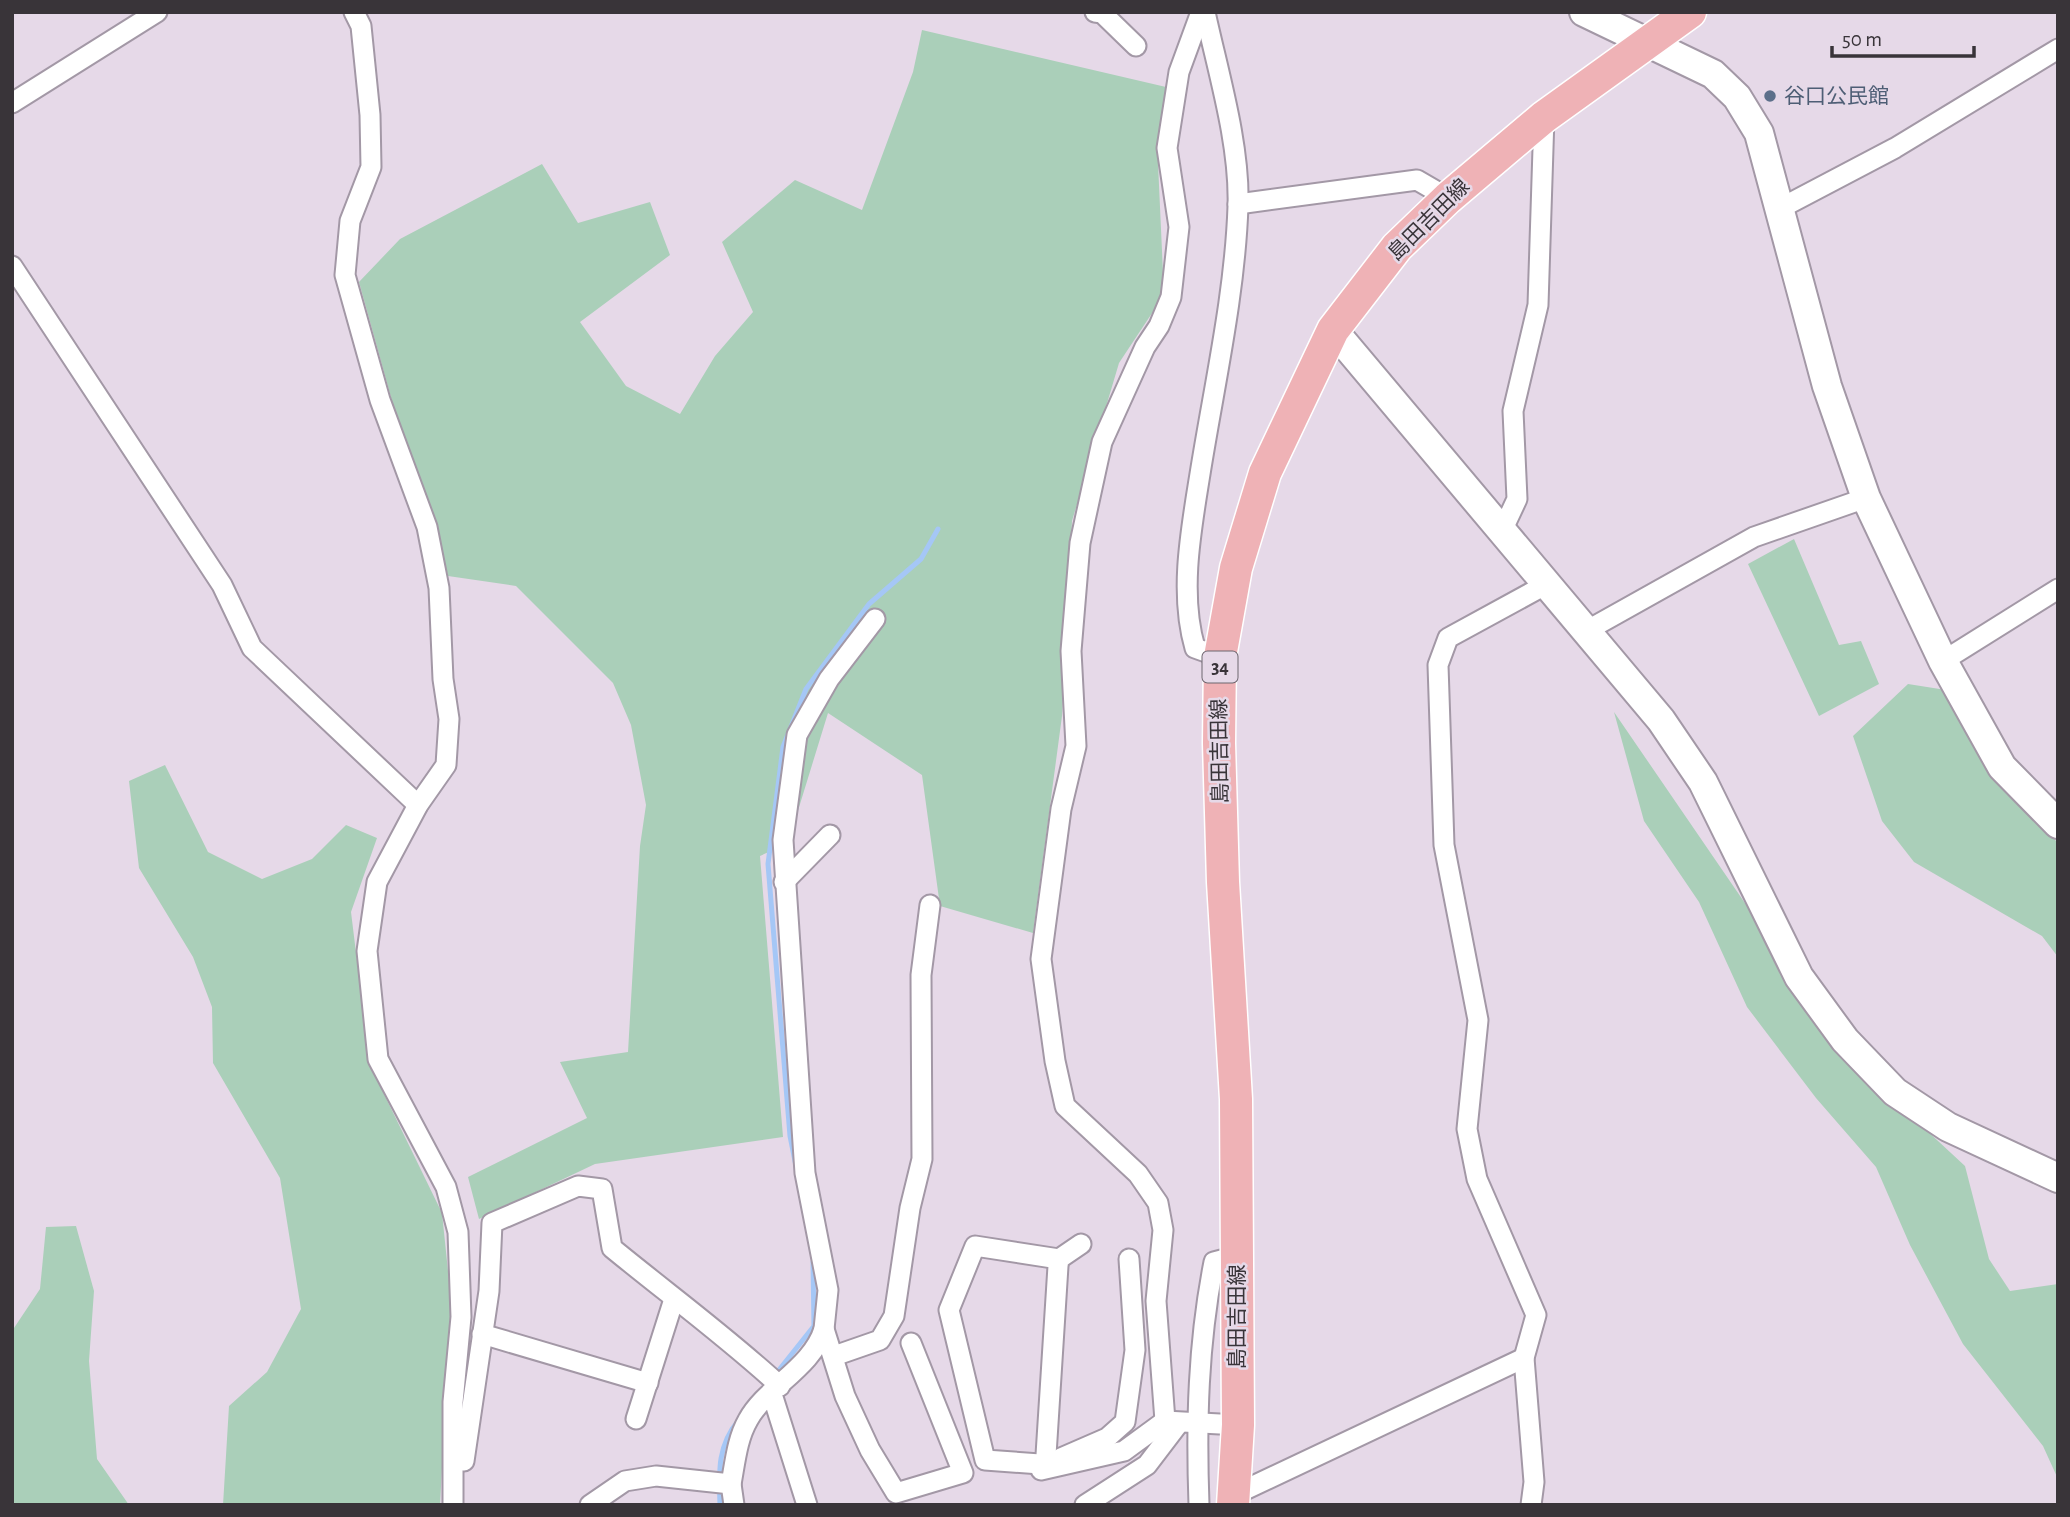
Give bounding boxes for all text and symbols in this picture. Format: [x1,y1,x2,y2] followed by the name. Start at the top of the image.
[1832,14,1974,58] scale bar
[1842,29,1882,50] text: 50 m
[1784,85,1889,107] place label: 谷口公民館
[1762,88,1778,104] marker: 谷口公民館
[1384,175,1474,265] street label: 島田吉田線
[1202,652,1238,682] road number: 34
[1208,698,1231,804] street label: 島田吉田線
[1226,1265,1248,1370] street label: 島田吉田線

